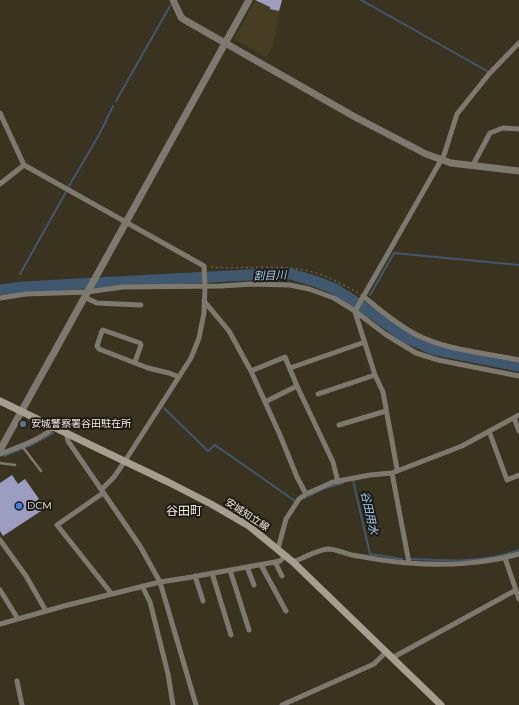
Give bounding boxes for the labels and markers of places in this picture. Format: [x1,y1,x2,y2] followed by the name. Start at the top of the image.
[31,418,131,430] place label: 安城警察署谷田駐在所
[18,419,28,429] marker: 安城警察署谷田駐在所
[27,500,52,512] place label: DCM
[14,501,24,511] marker: DCM

